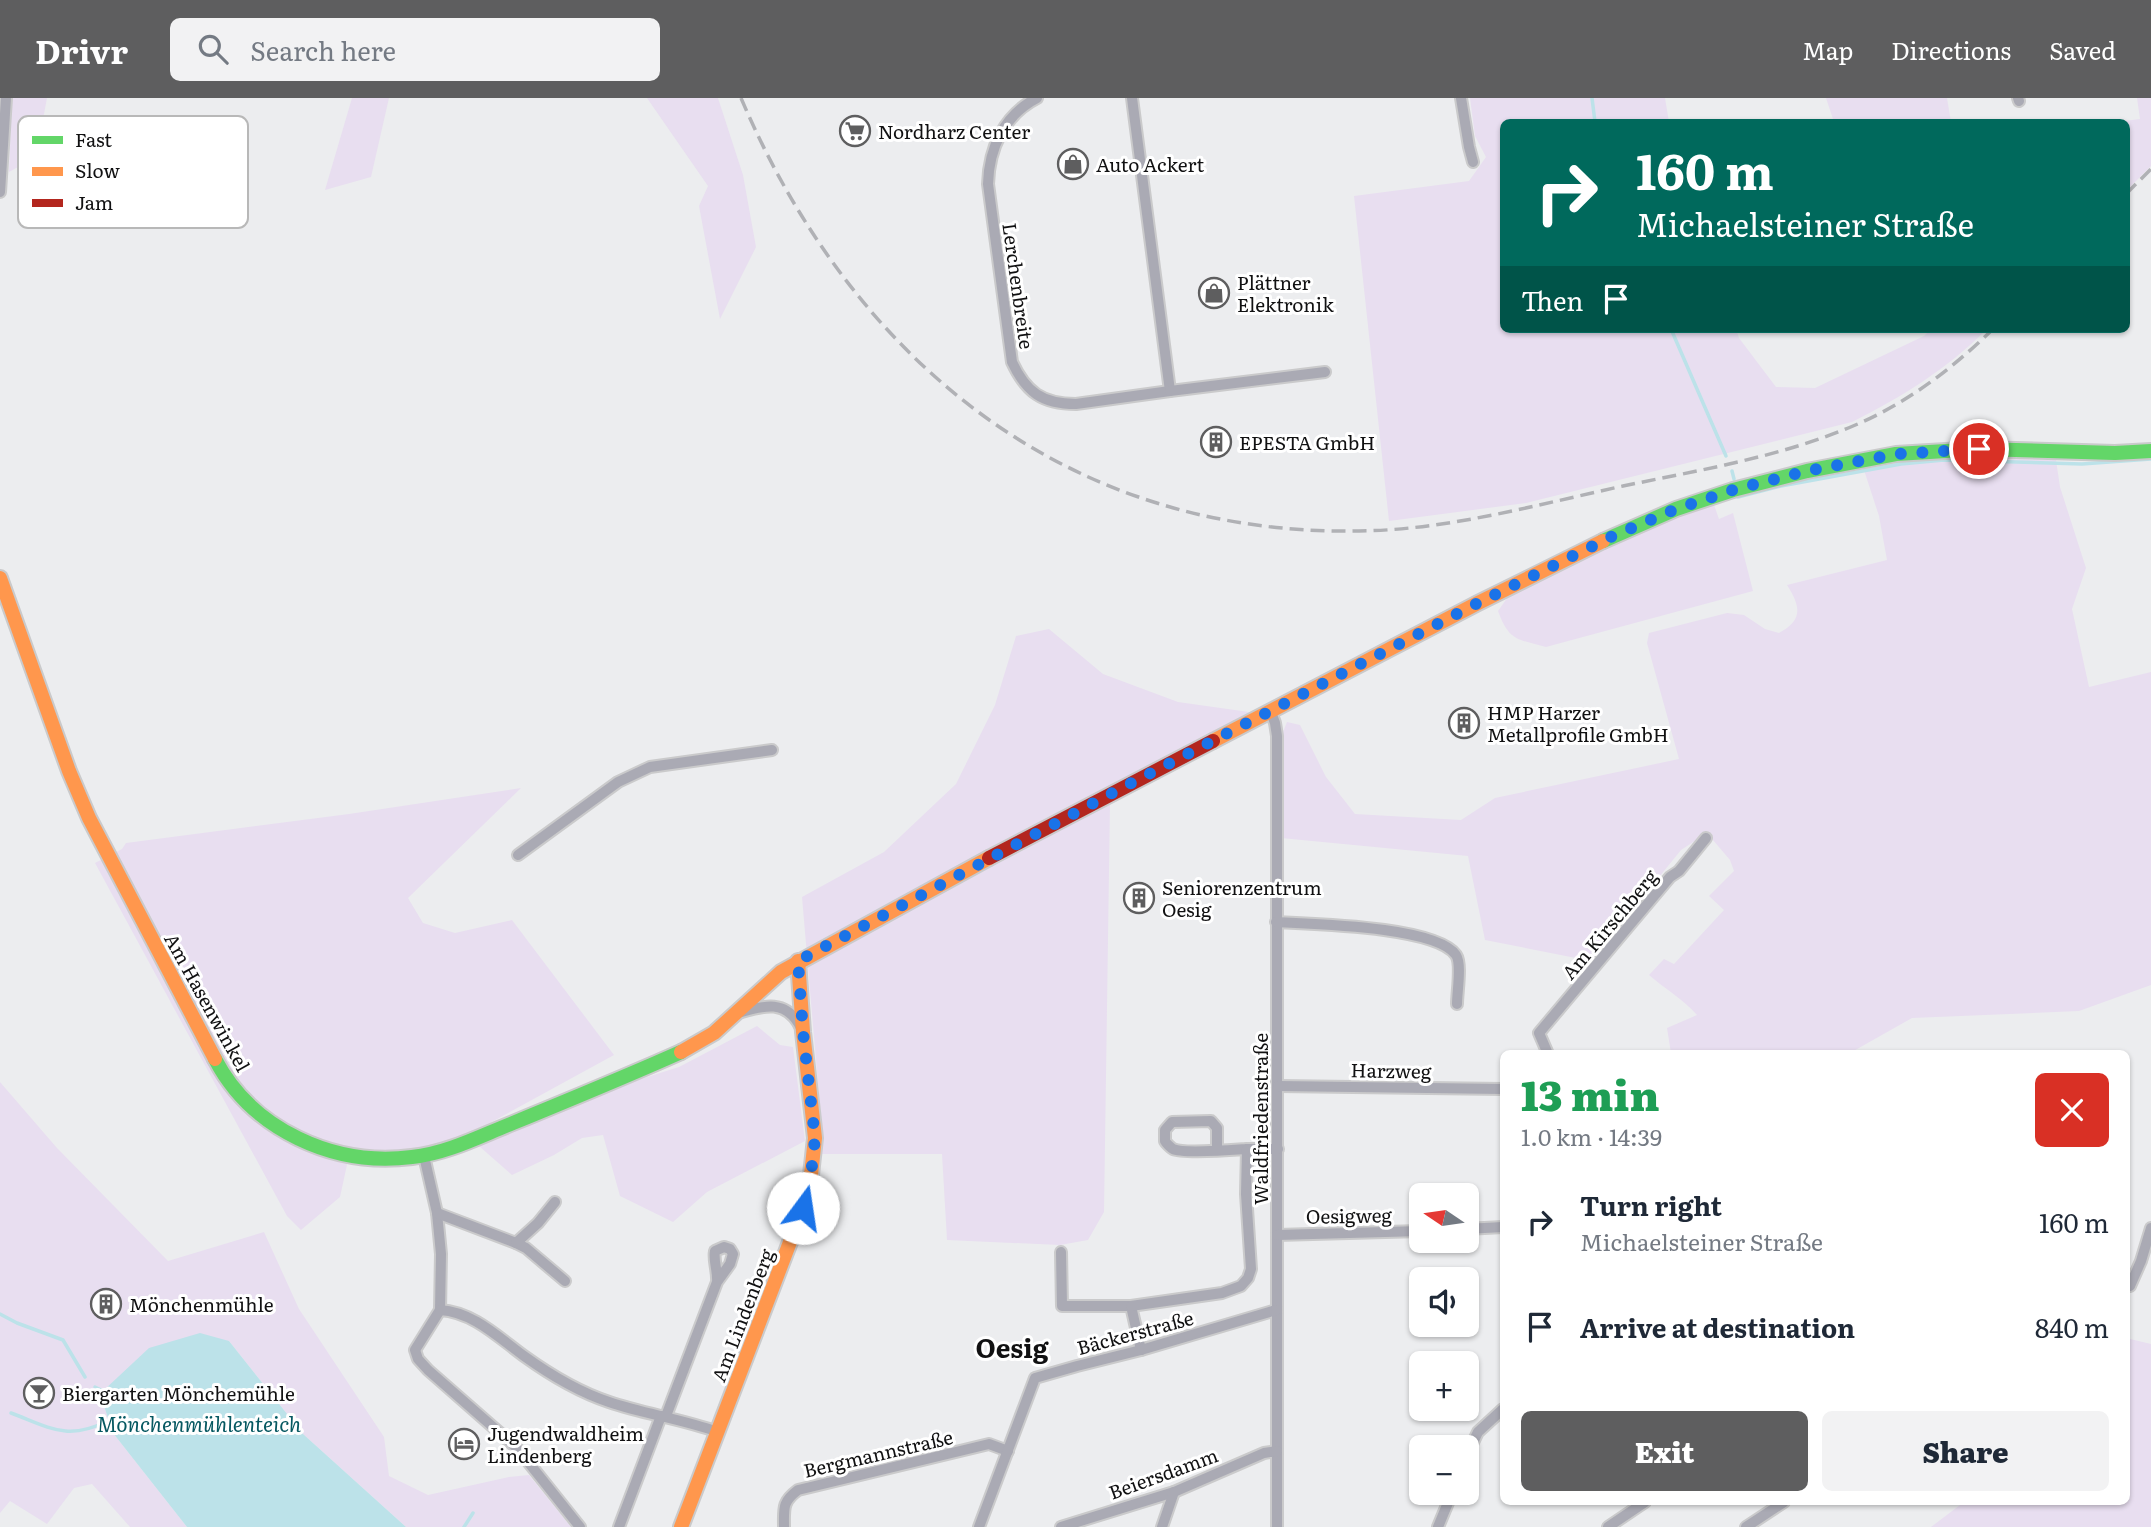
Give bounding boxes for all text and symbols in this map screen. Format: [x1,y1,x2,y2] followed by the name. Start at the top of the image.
[170,18,660,81] search box
[35,25,128,74] text: Drivr
[194,30,232,68] icon: search
[250,30,396,69] text: Search here
[1802,32,1853,67] text: Map
[1891,32,2011,67] text: Directions
[2049,32,2116,67] text: Saved
[838,114,872,148] supermarket icon: Nordharz Center
[18,116,248,228] legend
[878,117,1030,145] place label: Nordharz Center
[75,125,112,153] text: Fast
[1636,132,1774,205] text: 160 m
[1056,147,1090,181] shop icon: Auto Ackert
[1521,147,1612,238] icon: right
[1096,150,1204,178] place label: Auto Ackert
[75,156,120,184] text: Slow
[75,188,113,216] text: Jam
[1636,199,1974,247] text: Michaelsteiner Straße
[996,221,1042,351] street label: Lerchenbreite
[1237,268,1334,318] place label: Plättner Elektronik
[1197,276,1231,310] shop icon: Plättner Elektronik
[1521,280,1583,319] text: Then
[1597,280,1635,318] icon: arrive
[1949,419,2009,479] pin
[1199,425,1233,459] building icon: EPESTA GmbH
[1239,428,1375,456] place label: EPESTA GmbH
[1960,430,1998,468] icon: arrive
[1487,698,1669,748] place label: HMP Harzer Metallprofile GmbH
[1447,706,1481,740] building icon: HMP Harzer Metallprofile GmbH
[1555,863,1664,985] street label: Am Kirschberg
[1162,873,1322,923] place label: Seniorenzentrum Oesig
[1122,881,1156,915] building icon: Seniorenzentrum Oesig
[158,928,258,1076] street label: Am Hasenwinkel
[1246,1033,1274,1205] street label: Waldfriedenstraße
[1350,1055,1432,1085] street label: Harzweg
[1521,1062,1659,1124] text: 13 min
[2035,1073,2109,1147] button: close
[1521,1119,1662,1153] text: 1.0 km · 14:39
[766,1171,840,1245] position arrow
[1409,1183,1479,1253] north arrow
[1409,1183,1479,1505] map controls
[1580,1185,1722,1224] text: Turn right
[1306,1200,1393,1230] street label: Oesigweg
[2039,1202,2109,1241] text: 160 m
[1521,1203,1559,1241] icon: right
[1580,1224,1823,1258] text: Michaelsteiner Straße
[704,1244,780,1386] street label: Am Lindenberg
[1409,1267,1479,1337] button: sound
[89,1287,123,1321] building icon: Mönchenmühle
[129,1290,274,1318] place label: Mönchenmühle
[1074,1303,1197,1361] street label: Bäckerstraße
[1580,1307,1855,1346] text: Arrive at destination
[2035,1307,2109,1346] text: 840 m
[1521,1308,1559,1346] icon: arrive
[976,1327,1049,1366] district label: Oesig
[1409,1351,1479,1421] button: +
[22,1376,56,1410] bar icon: Biergarten Mönchemühle
[62,1379,295,1407] place label: Biergarten Mönchemühle
[97,1407,302,1438] water label: Mönchenmühlenteich
[1521,1411,1808,1491] button: Exit
[1822,1411,2109,1491] button: Share
[487,1419,644,1469] place label: Jugendwaldheim Lindenberg
[800,1422,956,1484] street label: Bergmannstraße
[447,1427,481,1461] hotel icon: Jugendwaldheim Lindenberg
[1409,1435,1479,1505] button: −
[1104,1440,1222,1506] street label: Beiersdamm

